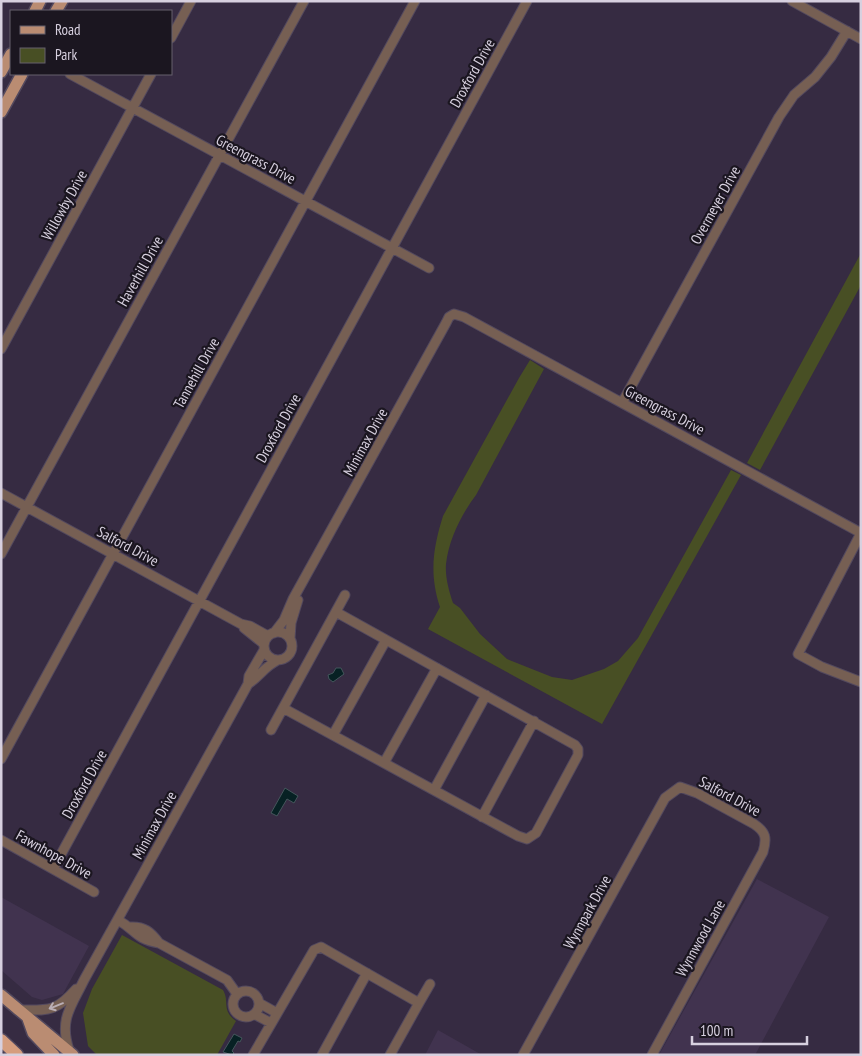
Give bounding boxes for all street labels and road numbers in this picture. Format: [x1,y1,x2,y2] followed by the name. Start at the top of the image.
[445,35,499,111] street label: Droxford Drive
[213,130,299,188] street label: Greengrass Drive
[686,163,744,247] street label: Overmeyer Drive
[37,166,91,244] street label: Willowby Drive
[113,233,167,309] street label: Haverhill Drive
[169,334,223,412] street label: Tannehill Drive
[622,381,708,439] street label: Greengrass Drive
[251,390,305,466] street label: Droxford Drive
[339,405,391,479] street label: Minimax Drive
[94,522,162,570] street label: Salford Drive
[57,746,111,822] street label: Droxford Drive
[696,772,764,820] street label: Salford Drive
[128,788,180,862] street label: Minimax Drive
[13,825,95,883] street label: Fawnhope Drive
[559,872,615,952] street label: Wynnpark Drive
[671,896,729,980] street label: Wynnwood Lane

